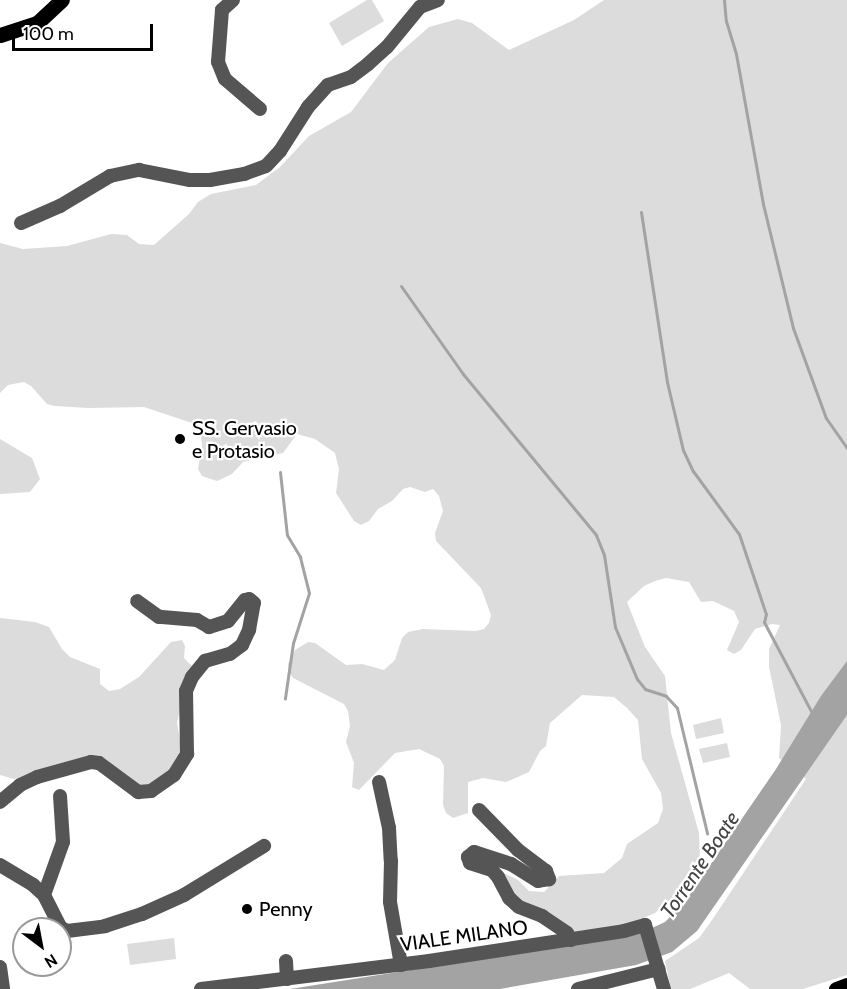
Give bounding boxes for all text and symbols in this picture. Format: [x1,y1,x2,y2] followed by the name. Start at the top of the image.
[15,12,156,50] scale bar
[23,23,74,45] text: 100 m
[192,416,297,463] place label: SS. Gervasio e Protasio
[173,432,187,446] marker: SS. Gervasio e Protasio
[655,807,745,923] water label: Torrente Boate
[259,897,313,921] place label: Penny
[240,902,254,916] marker: Penny
[399,915,529,957] street label: VIALE MILANO
[12,917,72,977] north arrow
[41,950,61,972] text: N

